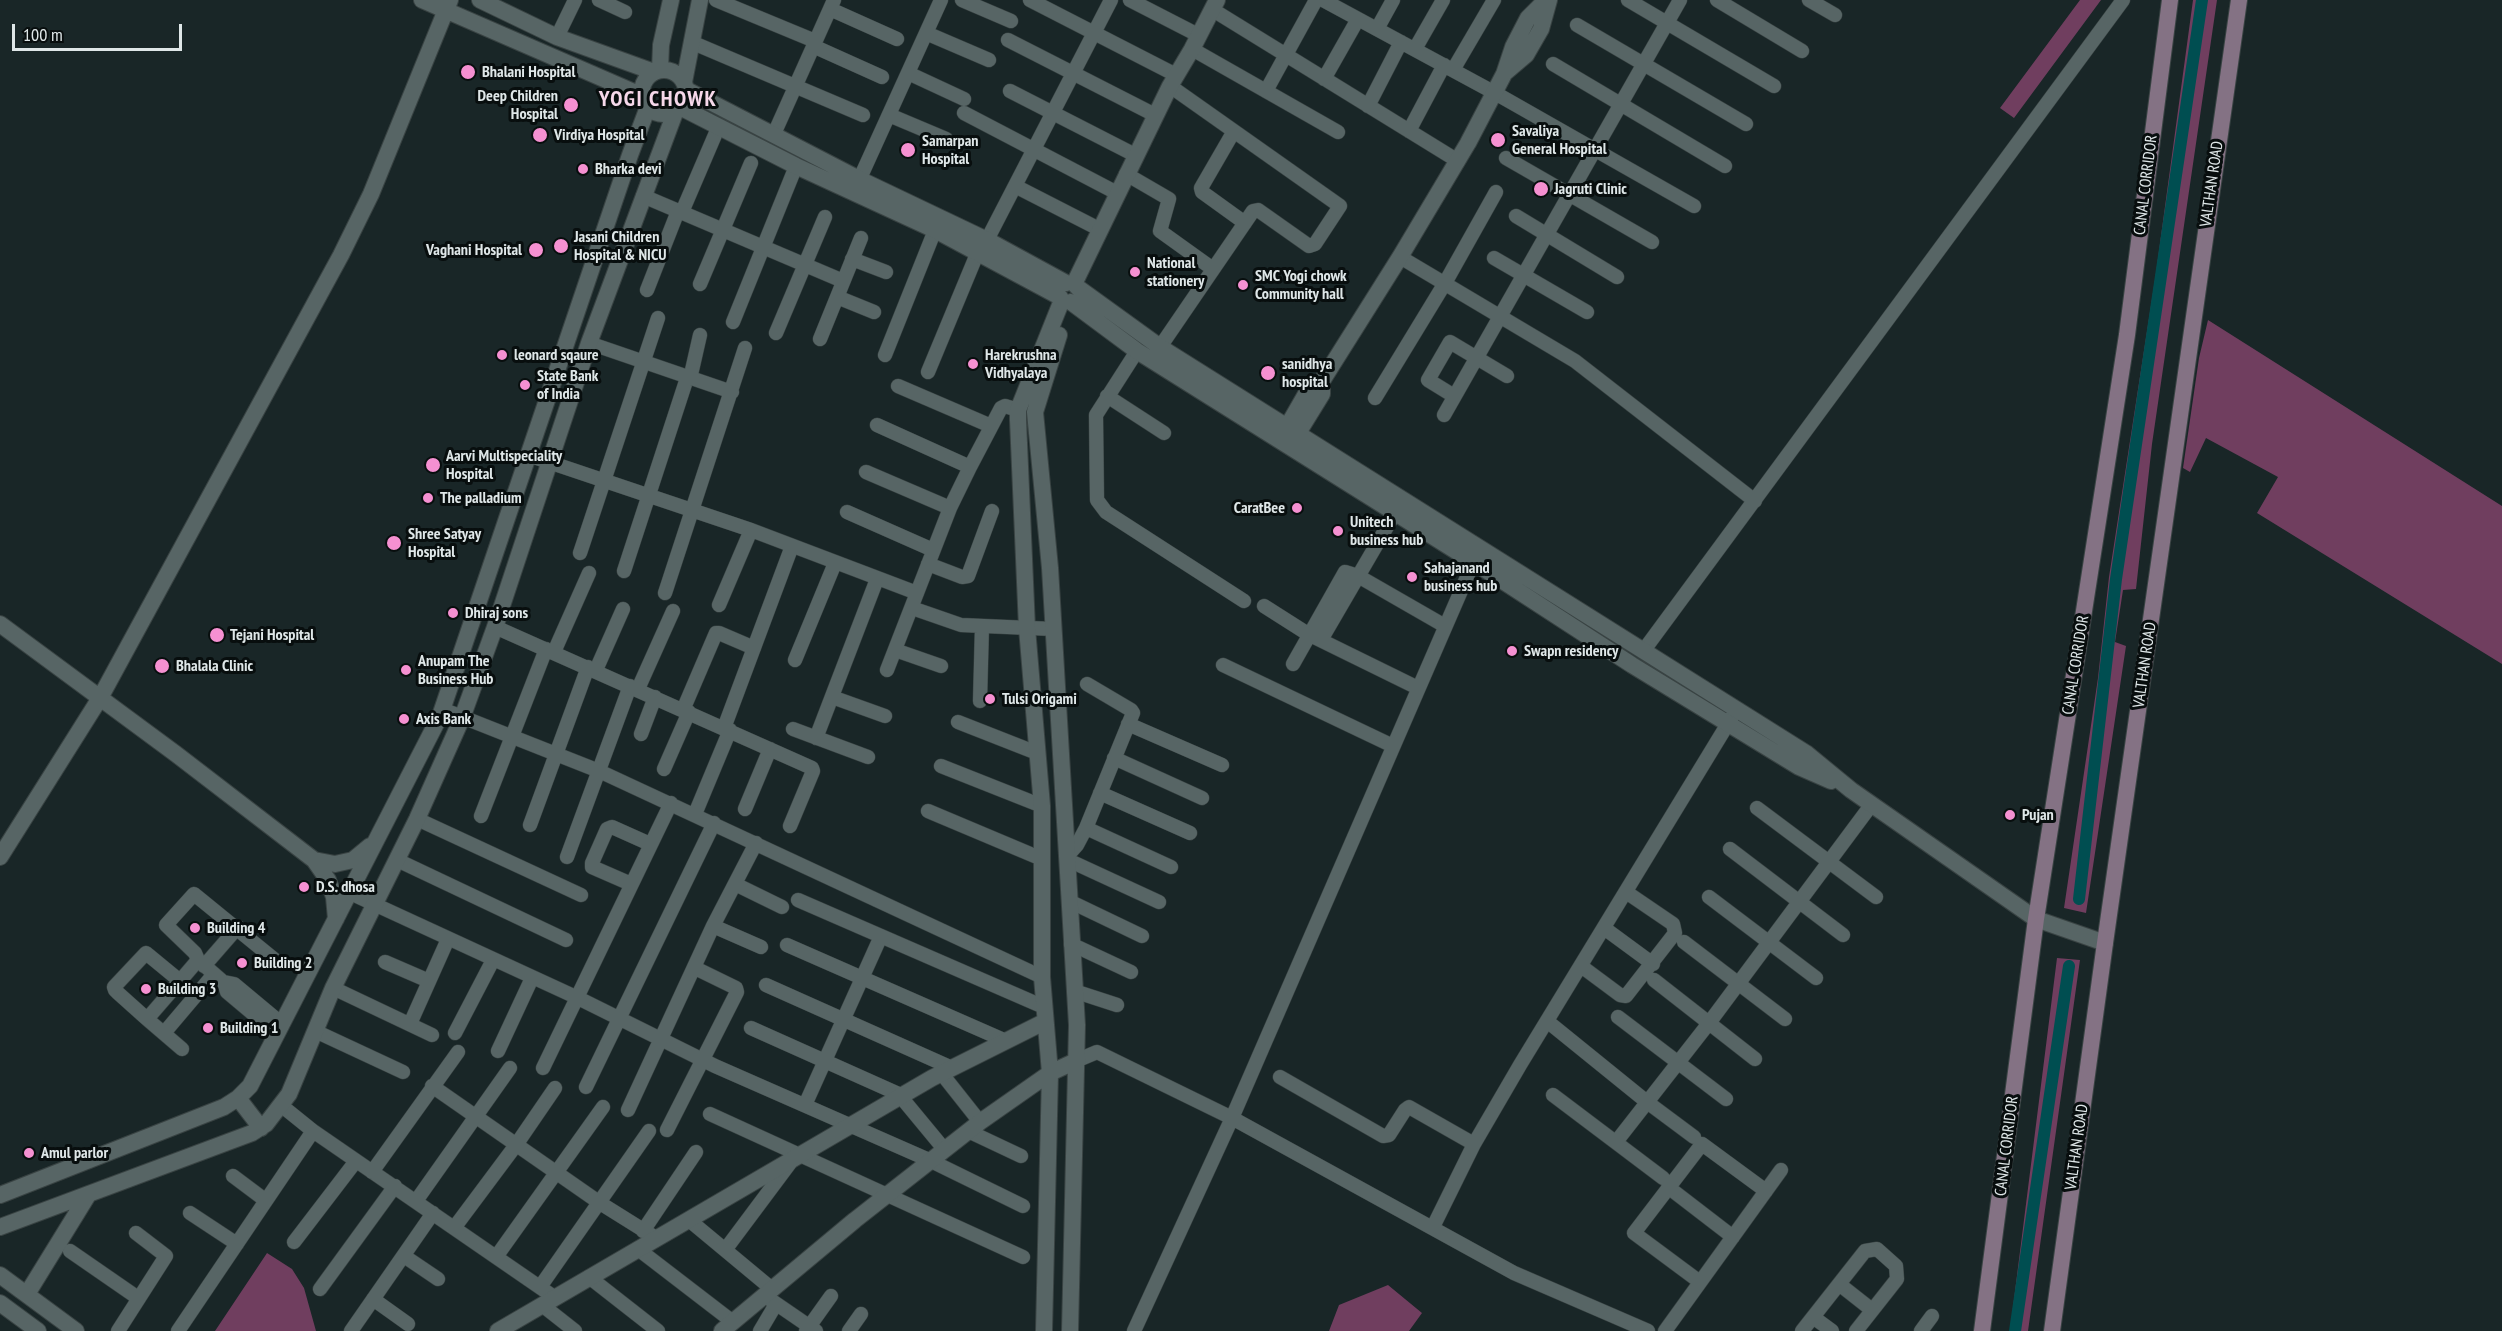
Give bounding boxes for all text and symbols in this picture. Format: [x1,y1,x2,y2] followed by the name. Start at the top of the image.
[15,12,184,50] scale bar
[23,23,63,46] text: 100 m
[482,62,575,82] place label: Bhalani Hospital
[459,63,477,81] marker: Bhalani Hospital
[477,86,558,124] place label: Deep Children Hospital
[599,87,717,113] district label: YOGI CHOWK
[562,96,580,114] marker: Deep Children Hospital
[1512,121,1607,159] place label: Savaliya General Hospital
[554,125,644,145] place label: Virdiya Hospital
[531,126,549,144] marker: Virdiya Hospital
[922,131,978,169] place label: Samarpan Hospital
[1489,131,1507,149] marker: Savaliya General Hospital
[2130,134,2162,236] street label: CANAL CORRIDOR
[2196,140,2228,228] street label: VALTHAN ROAD
[899,141,917,159] marker: Samarpan Hospital
[595,159,662,179] place label: Bharka devi
[576,162,590,176] marker: Bharka devi
[1554,179,1627,199] place label: Jagruti Clinic
[1532,180,1550,198] marker: Jagruti Clinic
[574,227,666,265] place label: Jasani Children Hospital & NICU
[552,237,570,255] marker: Jasani Children Hospital & NICU
[426,240,522,260] place label: Vaghani Hospital
[527,241,545,259] marker: Vaghani Hospital
[1147,253,1204,291] place label: National stationery
[1128,265,1142,279] marker: National stationery
[1255,266,1347,304] place label: SMC Yogi chowk Community hall
[1236,278,1250,292] marker: SMC Yogi chowk Community hall
[514,345,599,365] place label: leonard sqaure
[985,345,1057,383] place label: Harekrushna Vidhyalaya
[495,348,509,362] marker: leonard sqaure
[1282,354,1332,392] place label: sanidhya hospital
[966,357,980,371] marker: Harekrushna Vidhyalaya
[1259,364,1277,382] marker: sanidhya hospital
[537,366,598,404] place label: State Bank of India
[518,378,532,392] marker: State Bank of India
[446,446,562,484] place label: Aarvi Multispeciality Hospital
[424,456,442,474] marker: Aarvi Multispeciality Hospital
[440,488,522,508] place label: The palladium
[421,491,435,505] marker: The palladium
[1234,498,1285,518] place label: CaratBee
[1290,501,1304,515] marker: CaratBee
[1350,512,1423,550] place label: Unitech business hub
[408,524,481,562] place label: Shree Satyay Hospital
[1331,524,1345,538] marker: Unitech business hub
[385,534,403,552] marker: Shree Satyay Hospital
[1424,558,1497,596] place label: Sahajanand business hub
[1405,570,1419,584] marker: Sahajanand business hub
[465,603,528,623] place label: Dhiraj sons
[446,606,460,620] marker: Dhiraj sons
[2059,614,2093,716] street label: CANAL CORRIDOR
[2129,621,2161,709] street label: VALTHAN ROAD
[230,625,314,645] place label: Tejani Hospital
[208,626,226,644] marker: Tejani Hospital
[1524,641,1618,661] place label: Swapn residency
[1505,644,1519,658] marker: Swapn residency
[418,651,493,689] place label: Anupam The Business Hub
[176,656,253,676] place label: Bhalala Clinic
[153,657,171,675] marker: Bhalala Clinic
[399,663,413,677] marker: Anupam The Business Hub
[1002,689,1077,709] place label: Tulsi Origami
[983,692,997,706] marker: Tulsi Origami
[416,709,471,729] place label: Axis Bank
[397,712,411,726] marker: Axis Bank
[2022,805,2054,825] place label: Pujan
[2003,808,2017,822] marker: Pujan
[316,877,375,897] place label: D.S. dhosa
[297,880,311,894] marker: D.S. dhosa
[207,918,265,938] place label: Building 4
[188,921,202,935] marker: Building 4
[254,953,312,973] place label: Building 2
[235,956,249,970] marker: Building 2
[158,979,216,999] place label: Building 3
[139,982,153,996] marker: Building 3
[220,1018,278,1038] place label: Building 1
[201,1021,215,1035] marker: Building 1
[1991,1095,2023,1197] street label: CANAL CORRIDOR
[2061,1103,2093,1191] street label: VALTHAN ROAD
[41,1143,108,1163] place label: Amul parlor
[22,1146,36,1160] marker: Amul parlor

